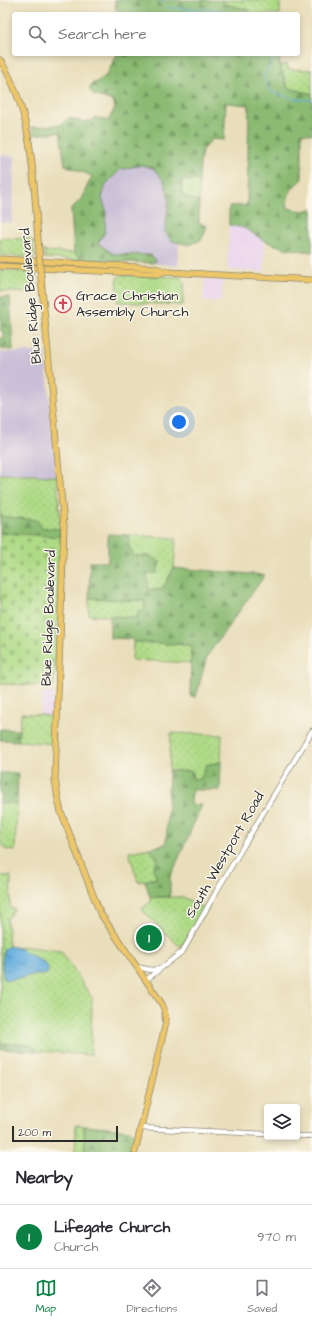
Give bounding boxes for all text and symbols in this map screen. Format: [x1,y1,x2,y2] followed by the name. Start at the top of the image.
[12,12,300,56] search box
[26,23,48,45] icon: search
[58,24,147,45] text: Search here
[15,227,47,365] street label: Blue Ridge Boulevard
[76,286,188,322] place label: Grace Christian Assembly Church
[53,294,73,314] church icon: Grace Christian Assembly Church
[169,412,189,432] your location
[37,550,61,686] street label: Blue Ridge Boulevard
[181,788,269,922] street label: South Westport Road
[136,923,162,953] pin: 1
[264,1104,300,1140] map controls
[264,1104,300,1140] button: layers
[12,1124,118,1143] scale bar
[18,1125,51,1140] text: 200 m
[16,1166,73,1190] text: Nearby
[54,1217,170,1238] text: Lifegate Church
[28,1228,30,1246] text: 1
[257,1228,296,1246] text: 970 m
[54,1238,98,1256] text: Church
[35,1277,57,1316] tab: Map
[126,1277,178,1316] tab: Directions
[247,1277,277,1316] tab: Saved

